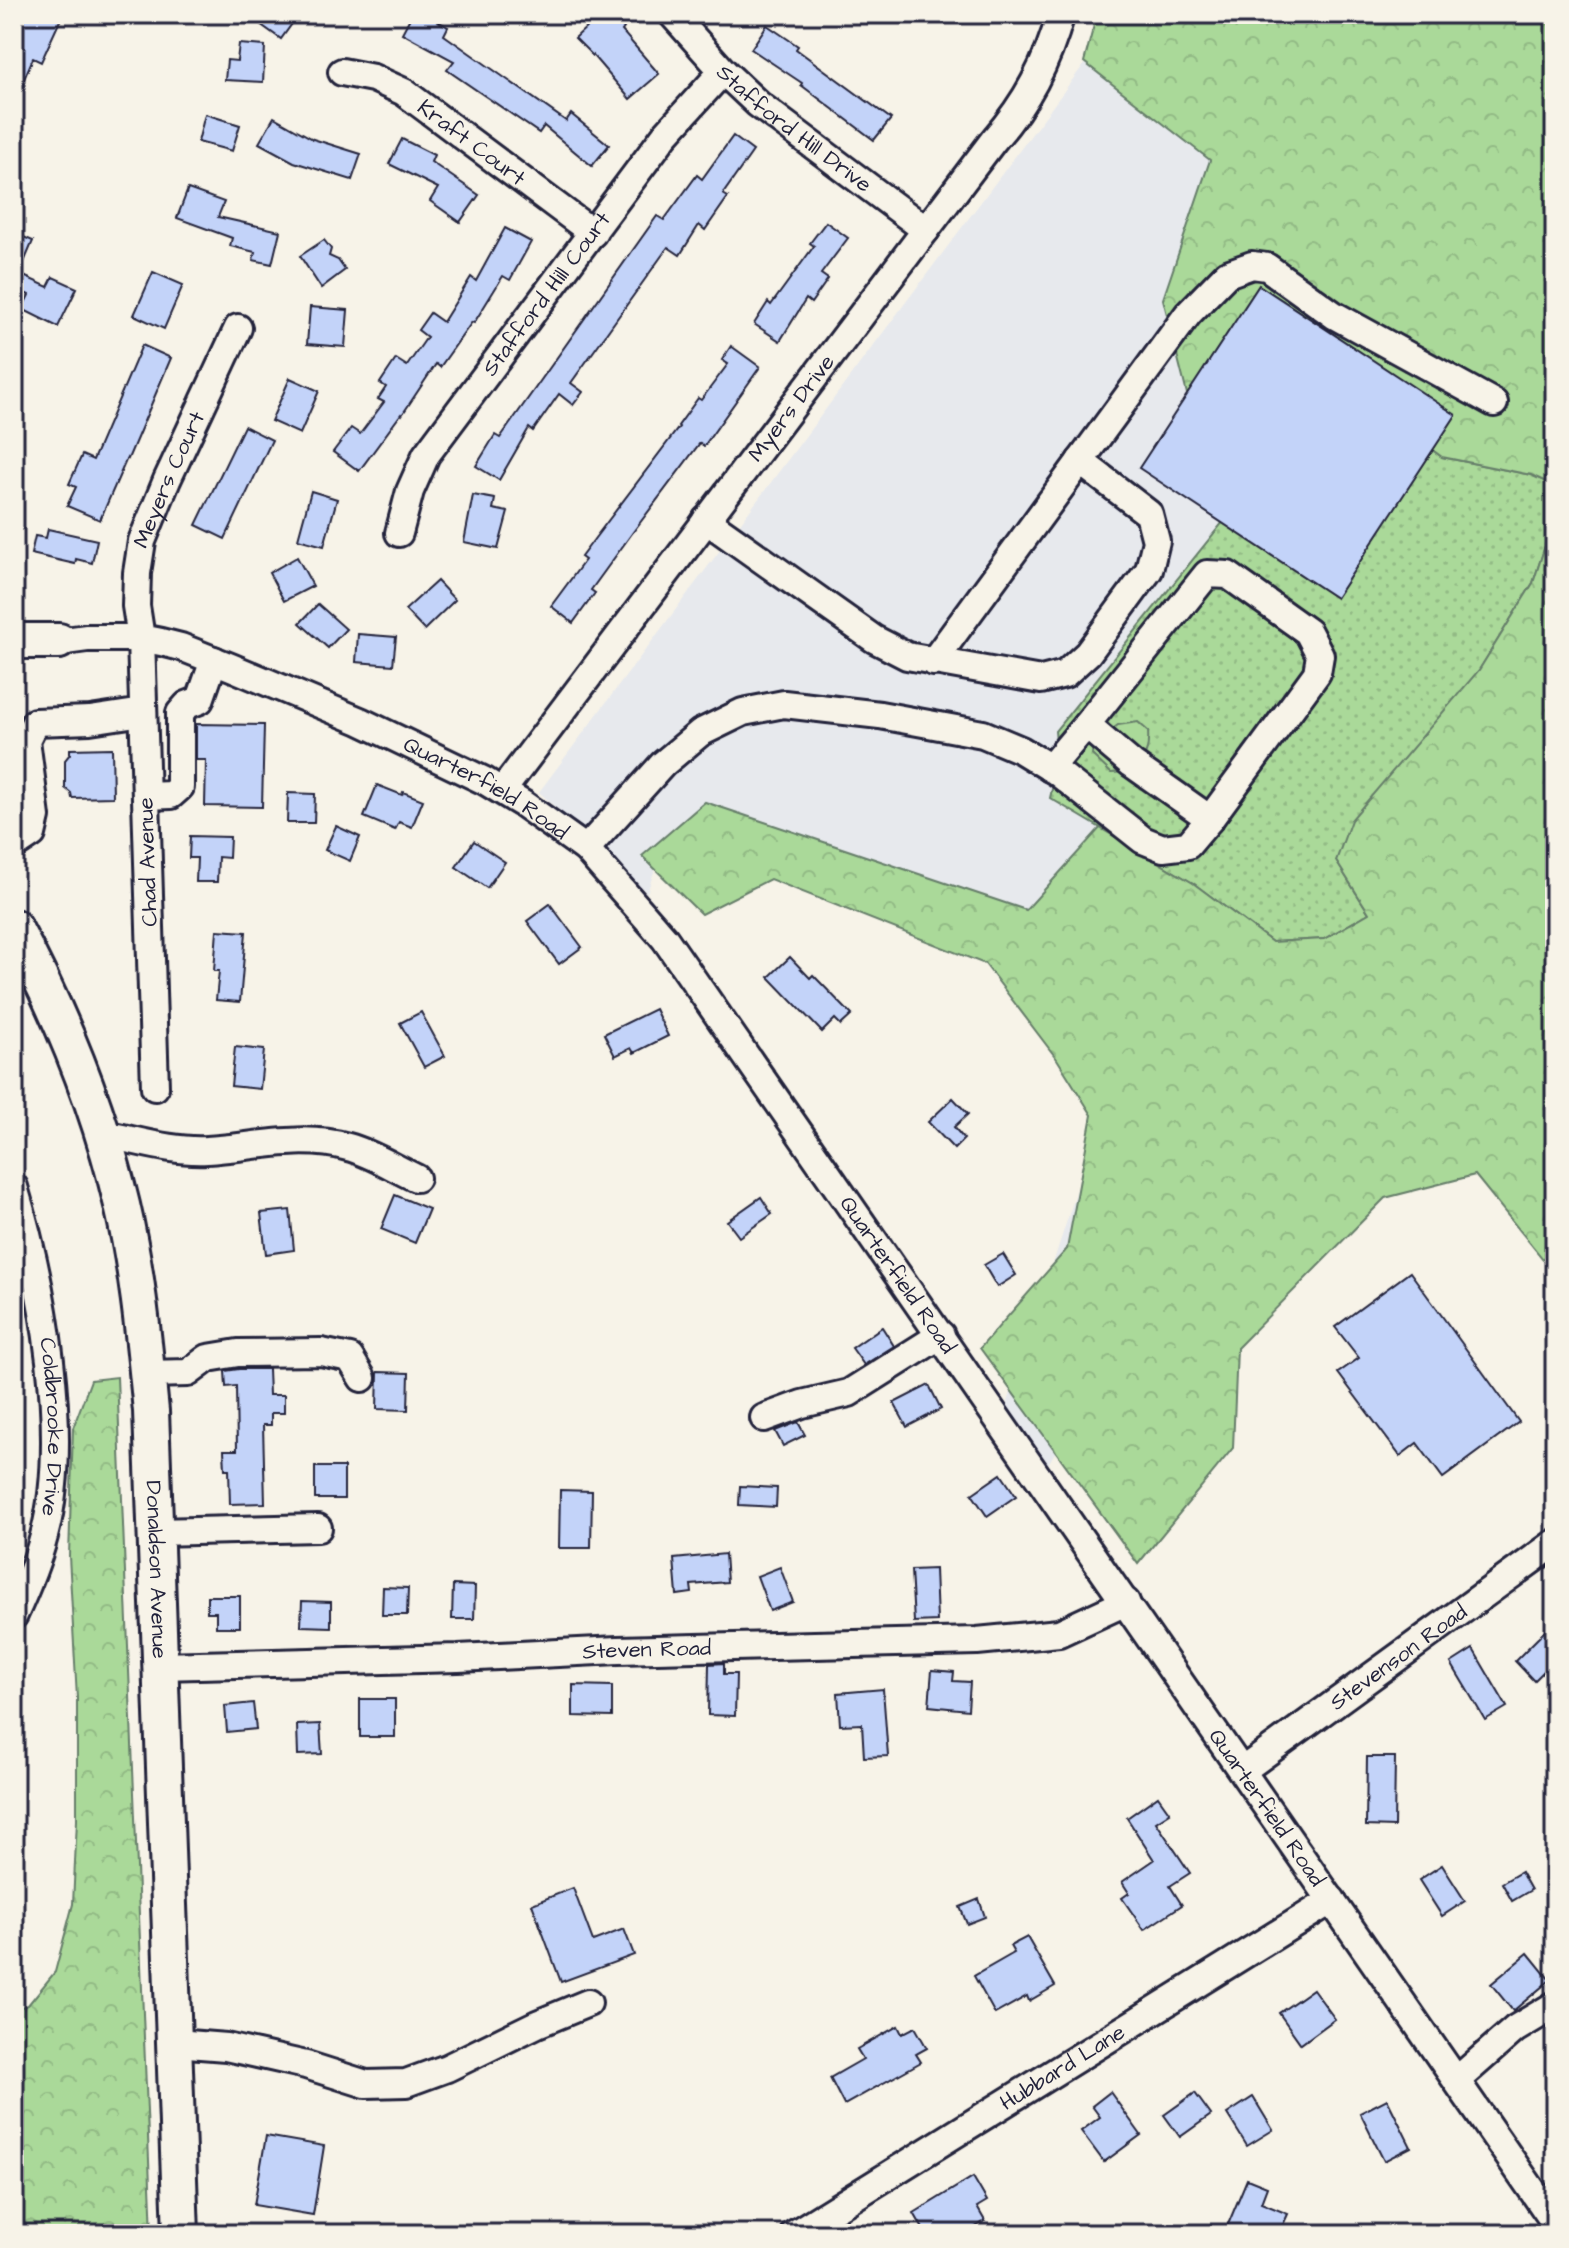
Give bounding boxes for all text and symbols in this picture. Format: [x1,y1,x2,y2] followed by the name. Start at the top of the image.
[710,57,878,200] street label: Stafford Hill Drive
[411,92,532,193] street label: Kraft Court
[475,205,618,382] street label: Stafford Hill Court
[741,348,842,468] street label: Myers Drive
[125,406,212,553] street label: Meyers Court
[398,729,575,847] street label: Quarterfield Road
[130,797,166,927] street label: Chad Avenue
[832,1190,963,1360] street label: Quarterfield Road
[32,1336,70,1519] street label: Coldbrooke Drive
[138,1480,176,1659] street label: Donaldson Avenue
[1323,1597,1473,1718] street label: Stevenson Road
[582,1632,711,1667] street label: Steven Road
[1201,1722,1333,1893] street label: Quarterfield Road
[994,2017,1131,2118] street label: Hubbard Lane

